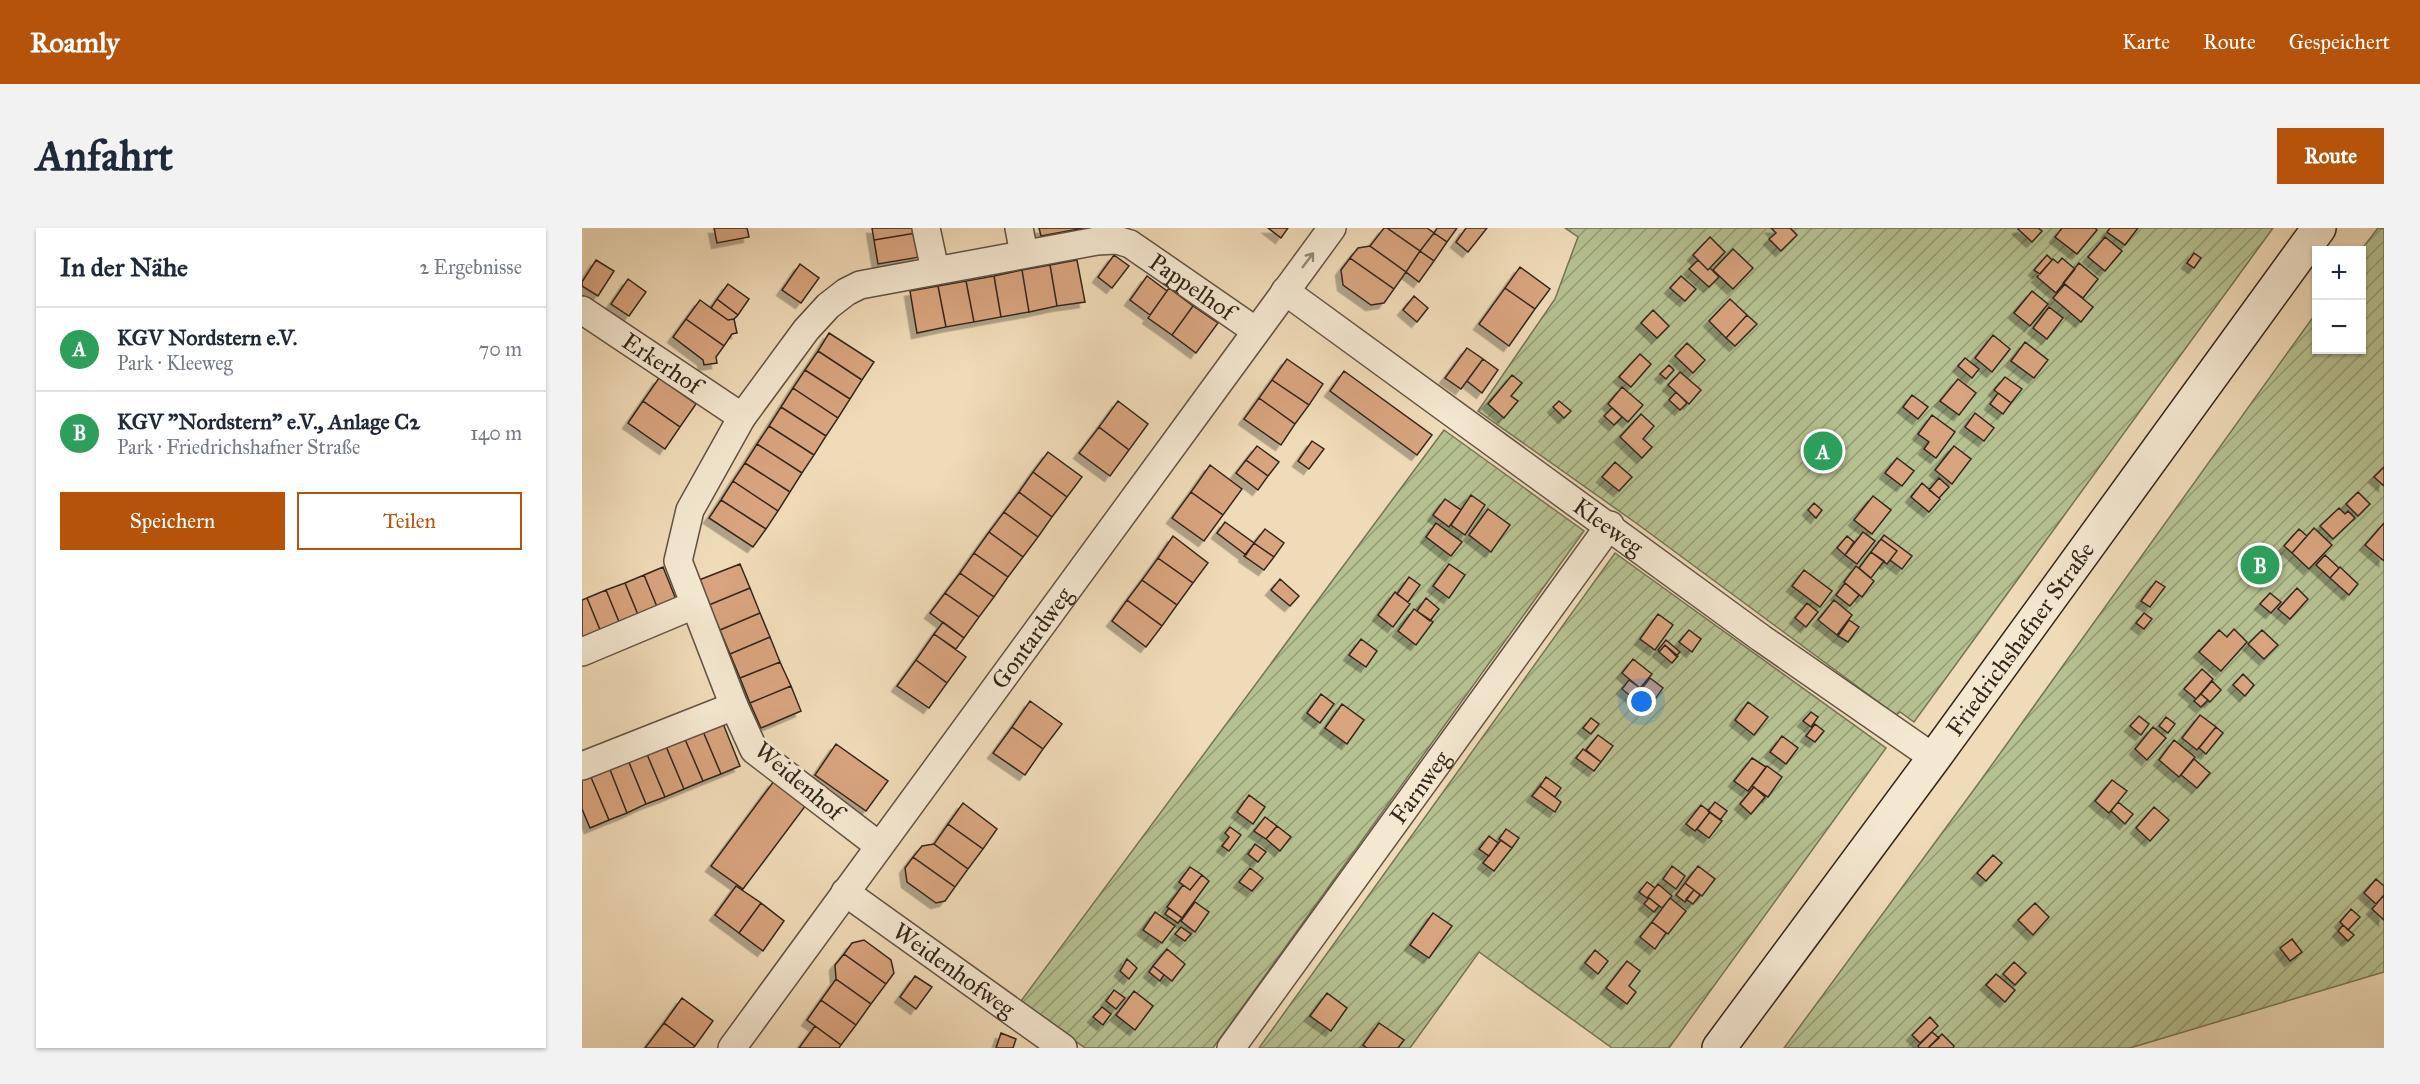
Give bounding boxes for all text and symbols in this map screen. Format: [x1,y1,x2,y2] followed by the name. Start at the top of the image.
[30,25,119,60] text: Roamly
[2122,29,2170,55] text: Karte
[2203,29,2256,55] text: Route
[2289,29,2390,55] text: Gespeichert
[2277,128,2384,184] button: Route
[36,130,173,182] text: Anfahrt
[2312,246,2366,354] map controls
[2312,246,2366,300] button: +
[1143,247,1244,329] street label: Pappelhof
[60,251,188,283] text: In der Nähe
[1302,252,1315,268] one-way arrow
[419,255,522,279] text: 2 Ergebnisse
[2312,300,2366,354] button: −
[117,324,297,351] text: KGV Nordstern e.V.
[616,326,711,403] street label: Erkerhof
[73,337,86,361] text: A
[479,337,522,361] text: 70 m
[117,351,233,375] text: Park · Kleeweg
[117,408,420,435] text: KGV "Nordstern" e.V., Anlage C2
[73,421,86,445] text: B
[470,421,522,445] text: 140 m
[1804,428,1842,474] pin: A
[117,435,360,459] text: Park · Friedrichshafner Straße
[1567,491,1650,563] street label: Kleeweg
[60,492,285,550] button: Speichern
[297,492,522,550] button: Teilen
[1940,536,2101,742] street label: Friedrichshafner Straße
[2240,542,2280,588] pin: B
[985,581,1080,695] street label: Gontardweg
[1627,687,1656,716] your location
[748,735,853,829] street label: Weidenhof
[1383,744,1457,830] street label: Farnweg
[887,916,1022,1024] street label: Weidenhofweg

